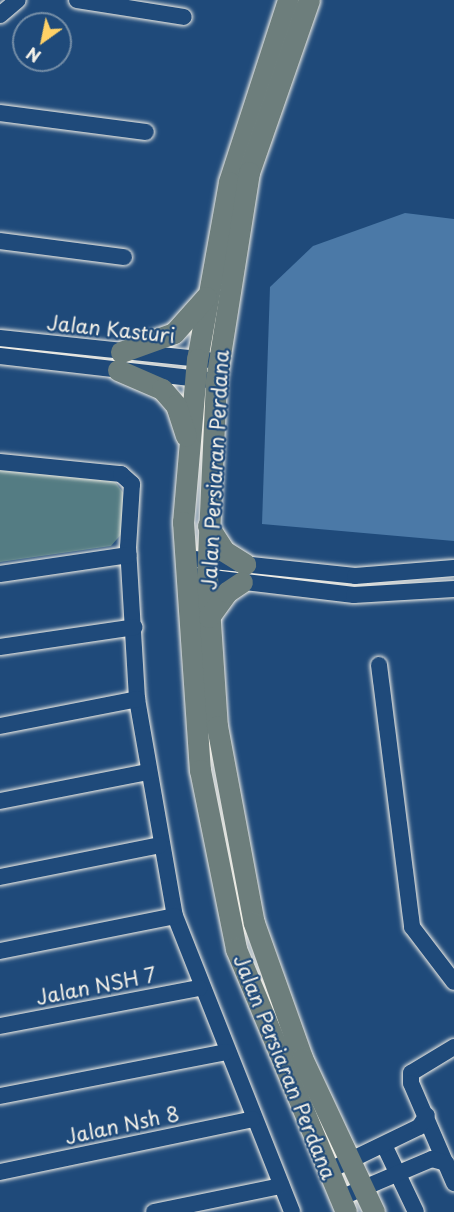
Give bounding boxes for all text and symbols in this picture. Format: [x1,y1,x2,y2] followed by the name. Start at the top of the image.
[12,12,72,72] north arrow
[21,42,45,69] text: N
[46,310,176,348] street label: Jalan Kasturi
[197,350,233,590] street label: Jalan Persiaran Perdana
[229,951,341,1183] street label: Jalan Persiaran Perdana
[34,963,158,1009] street label: Jalan NSH 7
[63,1101,181,1149] street label: Jalan Nsh 8

